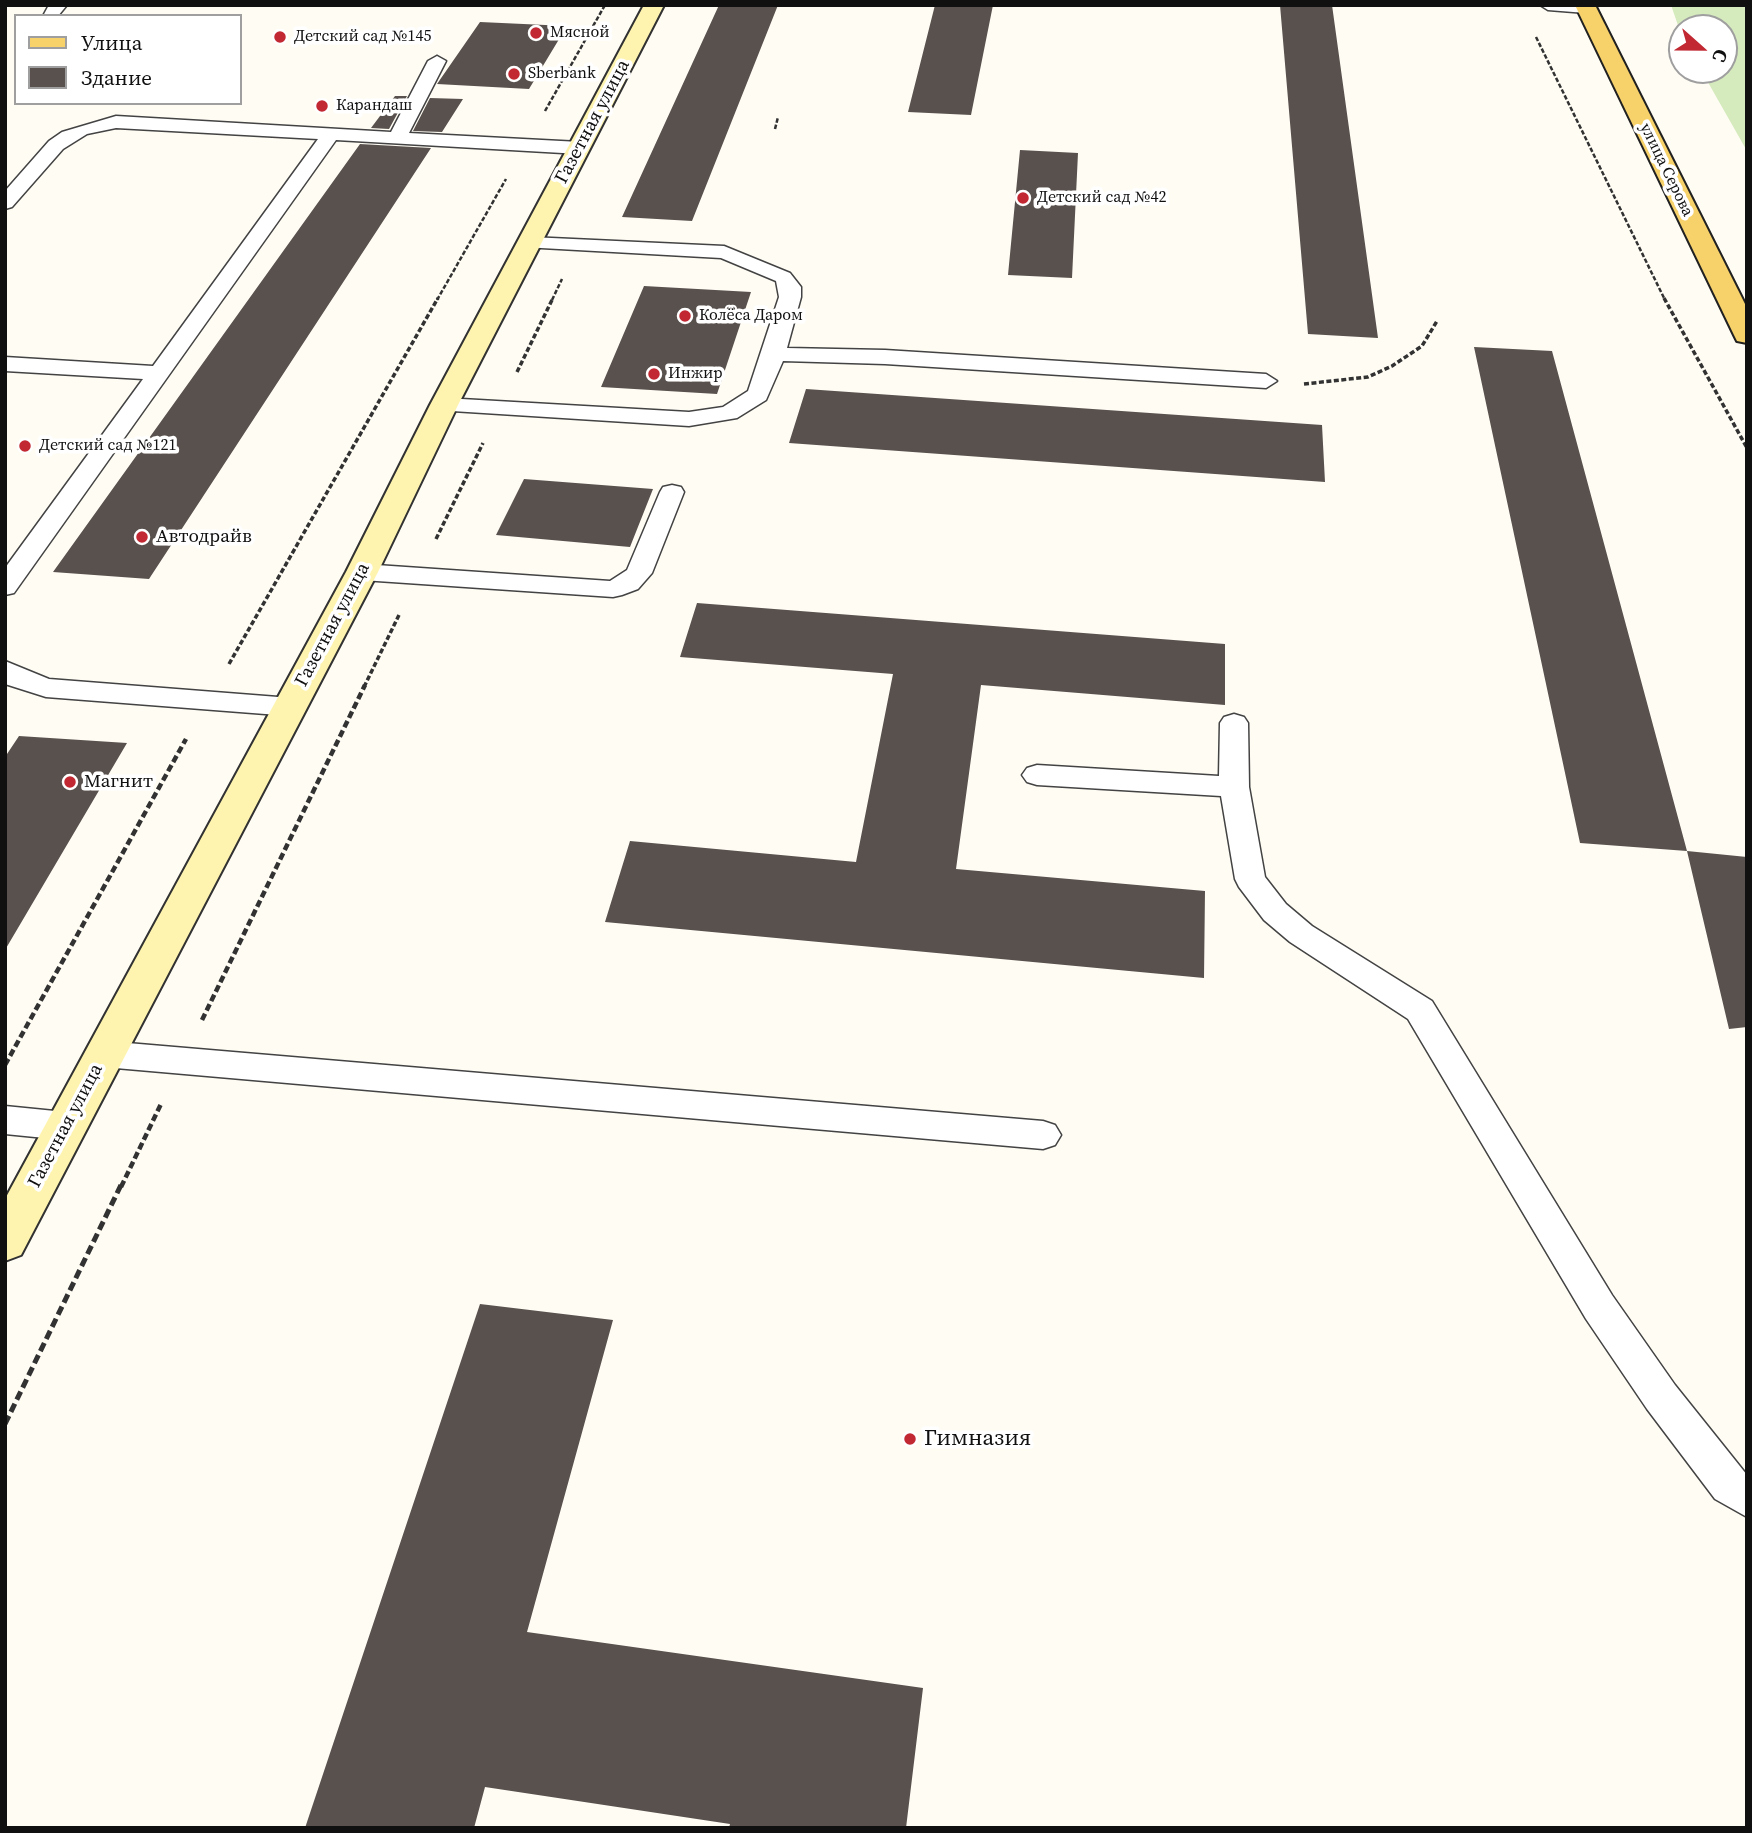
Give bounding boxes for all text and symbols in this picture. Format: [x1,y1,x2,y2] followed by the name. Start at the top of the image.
[14,14,242,105] legend
[1668,14,1738,84] north arrow
[550,23,610,43] place label: Мясной
[528,25,544,41] marker: Мясной
[294,27,431,47] place label: Детский сад №145
[81,28,142,57] text: Улица
[272,29,288,45] marker: Детский сад №145
[1706,46,1735,66] text: С
[551,56,635,188] street label: Газетная улица
[81,63,152,92] text: Здание
[528,64,596,84] place label: Sberbank
[506,66,522,82] marker: Sberbank
[336,96,412,116] place label: Карандаш
[314,98,330,114] marker: Карандаш
[1635,120,1697,220] street label: улица Серова
[1037,188,1166,208] place label: Детский сад №42
[1015,190,1031,206] marker: Детский сад №42
[699,306,803,326] place label: Колёса Даром
[677,308,693,324] marker: Колёса Даром
[668,364,722,384] place label: Инжир
[646,366,662,382] marker: Инжир
[39,436,176,456] place label: Детский сад №121
[17,438,33,454] marker: Детский сад №121
[156,526,252,548] place label: Автодрайв
[134,529,150,545] marker: Автодрайв
[291,559,375,691] street label: Газетная улица
[84,771,153,793] place label: Магнит
[62,774,78,790] marker: Магнит
[24,1060,108,1192] street label: Газетная улица
[924,1425,1031,1453] place label: Гимназия
[902,1431,918,1447] marker: Гимназия

